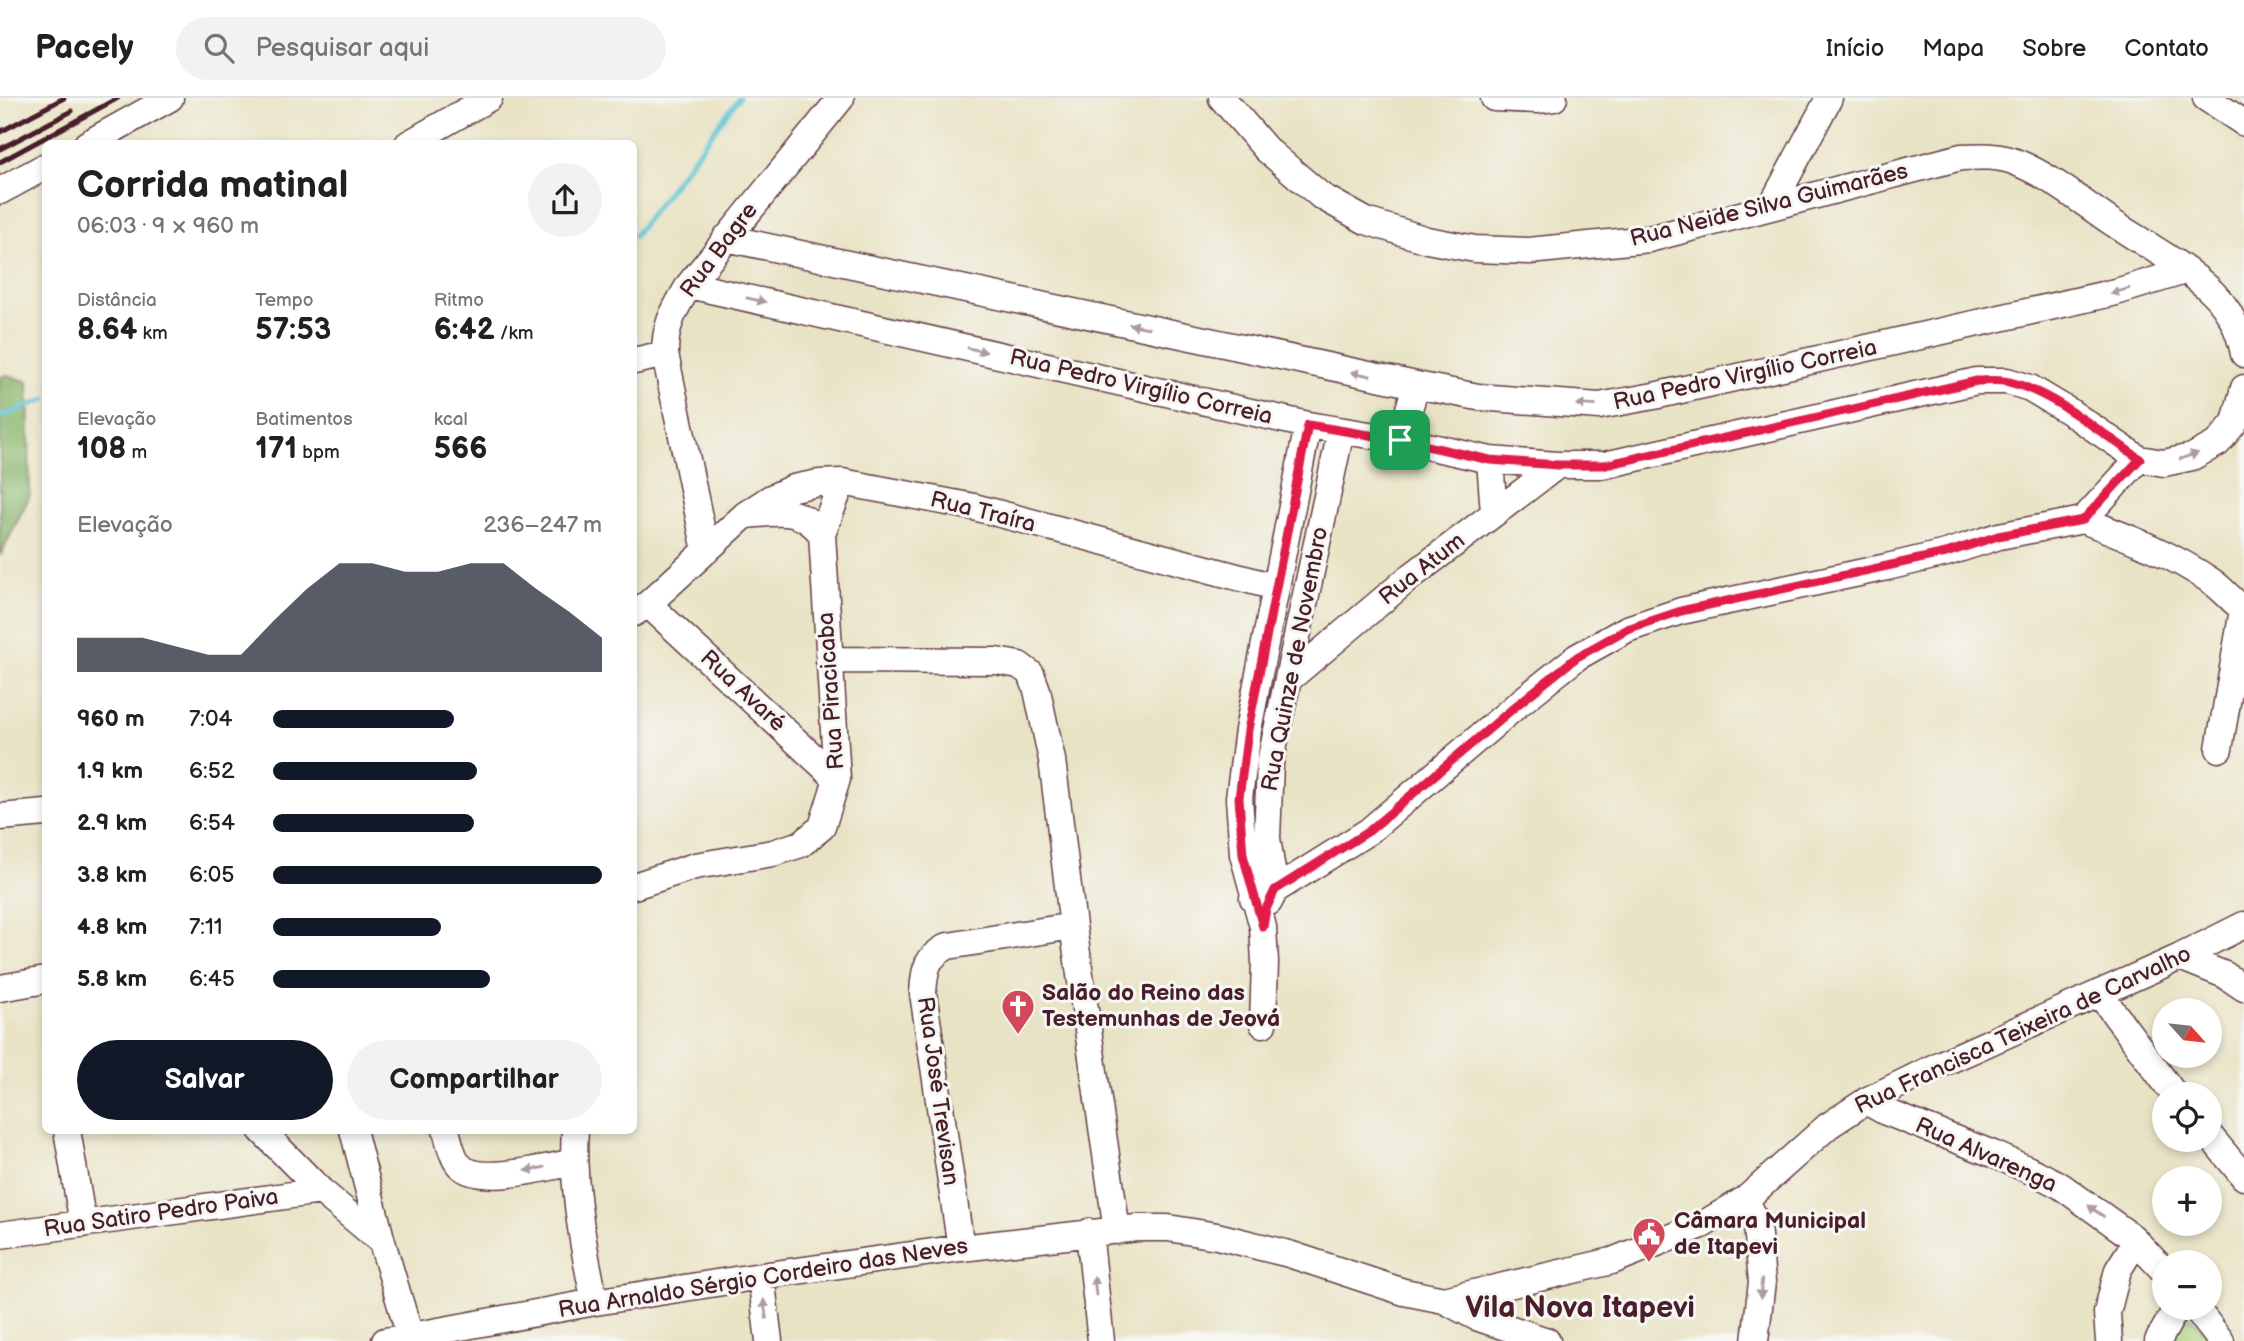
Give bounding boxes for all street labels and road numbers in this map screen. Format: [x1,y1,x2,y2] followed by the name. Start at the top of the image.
[1627,157,1911,253] street label: Rua Neide Silva Guimarães
[674,197,764,303] street label: Rua Bagre
[1611,333,1879,417] street label: Rua Pedro Virgílio Correia
[1007,343,1275,431] street label: Rua Pedro Virgílio Correia
[927,485,1039,539] street label: Rua Traíra
[1256,524,1334,794] street label: Rua Quinze de Novembro
[1373,527,1471,611] street label: Rua Atum
[812,611,850,771] street label: Rua Piracicaba
[694,644,792,738] street label: Rua Avaré
[1850,940,2196,1120] street label: Rua Francisca Teixeira de Carvalho
[911,995,965,1187] street label: Rua José Trevisan
[1911,1111,2061,1199] street label: Rua Alvarenga
[42,1183,280,1243] street label: Rua Satiro Pedro Paiva
[556,1232,970,1324] street label: Rua Arnaldo Sérgio Cordeiro das Neves

